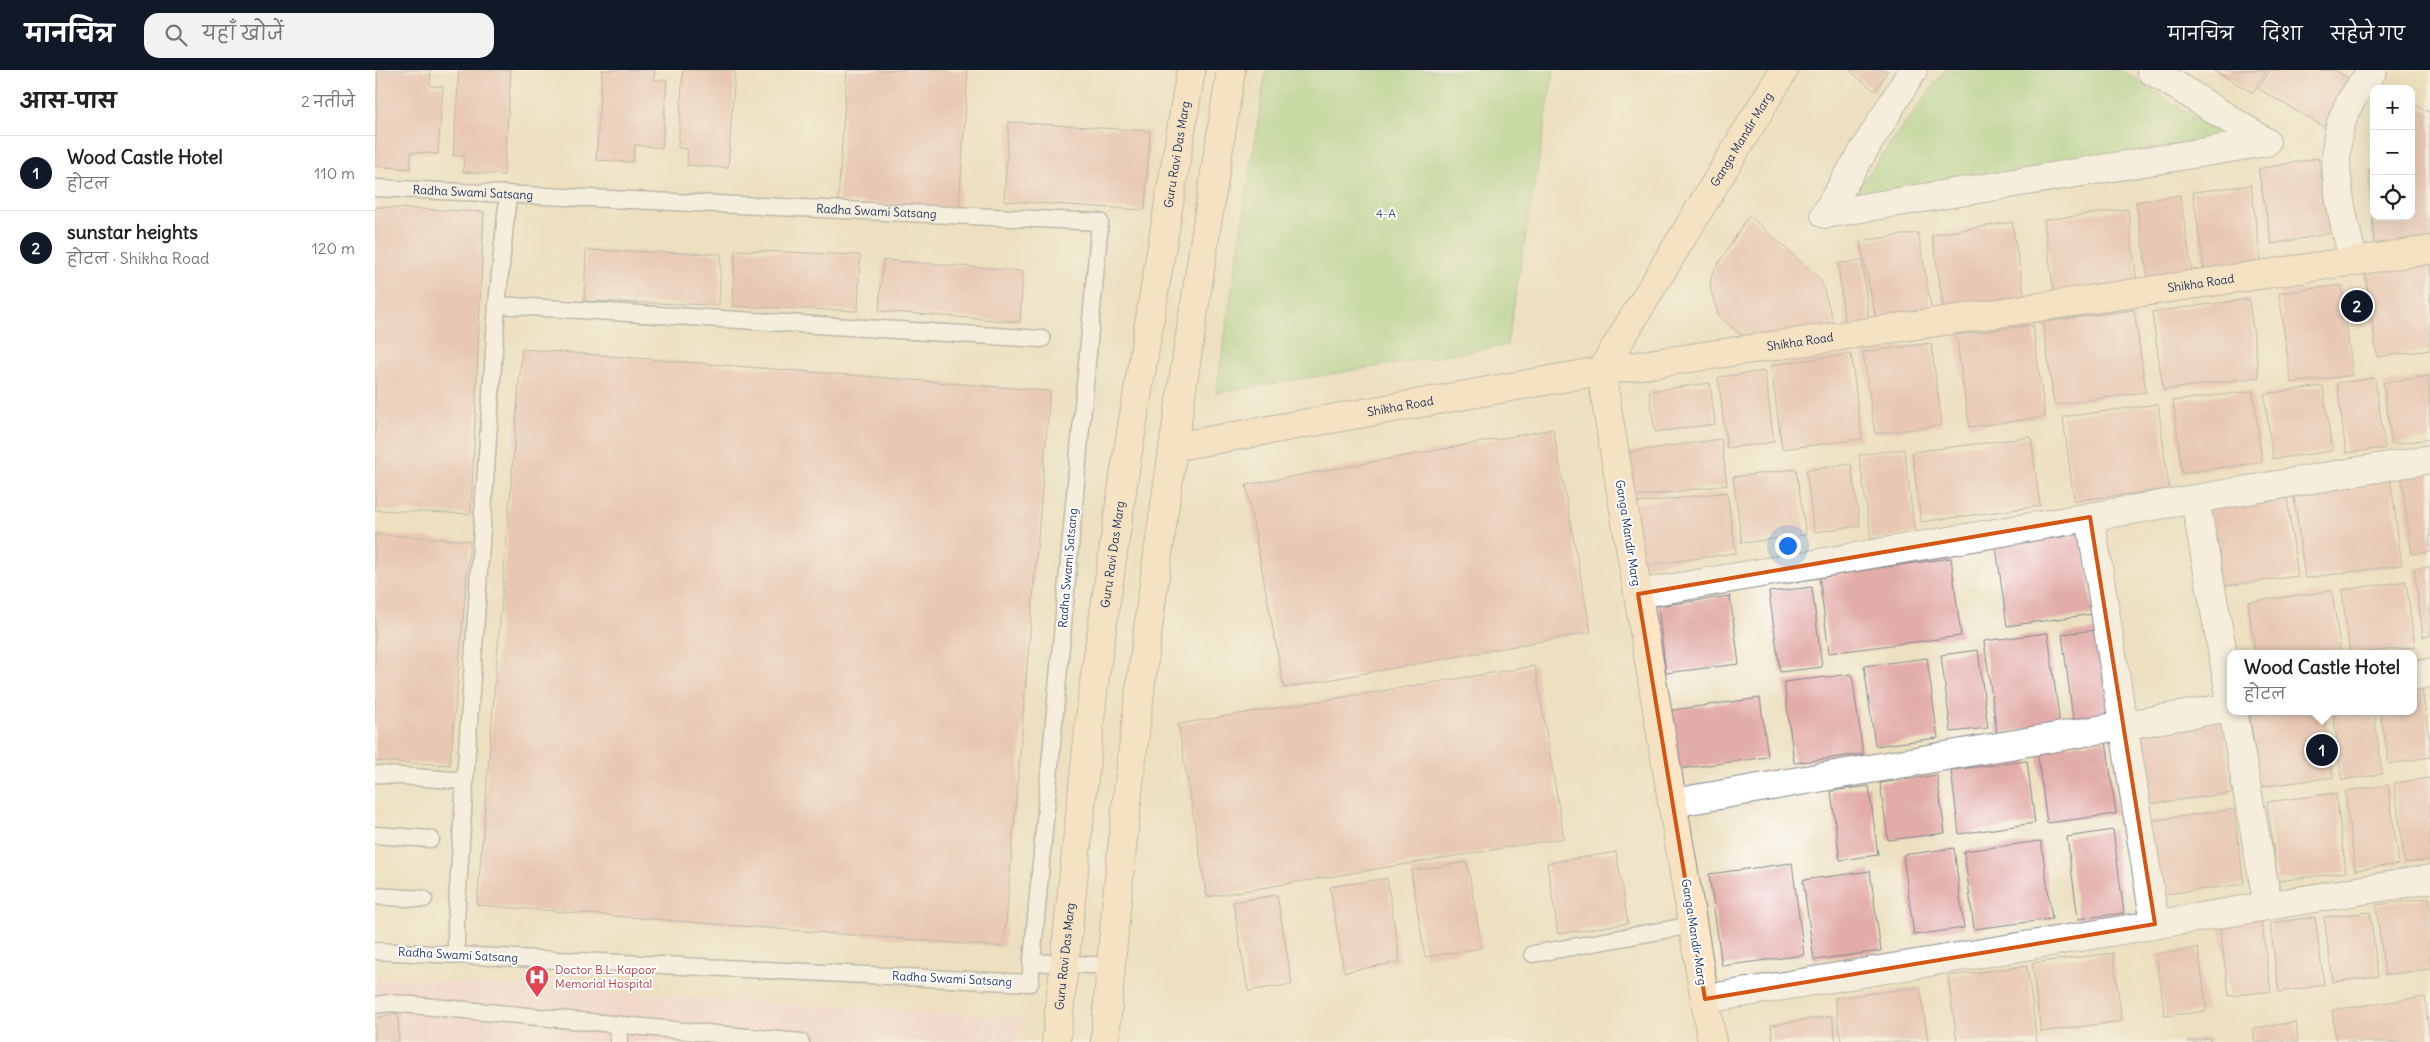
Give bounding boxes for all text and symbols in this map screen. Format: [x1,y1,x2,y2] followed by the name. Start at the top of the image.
[144,13,494,58] search box
[25,18,114,48] text: मानचित्र
[162,21,190,49] icon: search
[202,21,284,45] text: यहाँ खोजें
[2168,22,2234,45] text: मानचित्र
[2262,22,2303,45] text: दिशा
[2331,22,2405,45] text: सहेजे गए
[2370,85,2415,220] map controls
[2370,85,2415,130] button: +
[20,87,117,114] text: आस-पास
[1707,89,1776,189] street label: Ganga Mandir Marg
[301,91,355,111] text: 2 नतीजे
[1160,100,1193,209] street label: Guru Ravi Das Marg
[2370,130,2415,175] button: −
[67,145,223,169] text: Wood Castle Hotel
[33,163,39,183] text: 1
[314,163,355,183] text: 110 m
[67,173,109,193] text: होटल
[2370,175,2415,220] button: locate
[412,182,534,202] street label: Radha Swami Satsang
[816,201,937,221] street label: Radha Swami Satsang
[1376,206,1396,221] park label: 4-A
[67,220,198,244] text: sunstar heights
[32,238,40,258] text: 2
[312,238,355,258] text: 120 m
[67,248,209,268] text: होटल · Shikha Road
[2167,271,2235,295] street label: Shikha Road
[2341,287,2373,325] pin: 2
[1766,329,1834,354] street label: Shikha Road
[1366,393,1435,419] street label: Shikha Road
[1613,479,1644,587] street label: Ganga Mandir Marg
[1097,500,1128,609] street label: Guru Ravi Das Marg
[1055,507,1080,629] street label: Radha Swami Satsang
[1775,533,1801,559] your location
[2227,650,2417,715] popup
[2244,655,2400,679] text: Wood Castle Hotel
[2244,683,2286,703] text: होटल
[2306,731,2338,769] pin: 1
[1679,878,1710,986] street label: Ganga Mandir Marg
[1051,902,1078,1011] street label: Guru Ravi Das Marg
[397,944,519,965] street label: Radha Swami Satsang
[555,962,657,991] place label: Doctor B.L. Kapoor Memorial Hospital
[524,964,550,998] hospital icon: Doctor B.L. Kapoor Memorial Hospital
[891,968,1013,989] street label: Radha Swami Satsang

